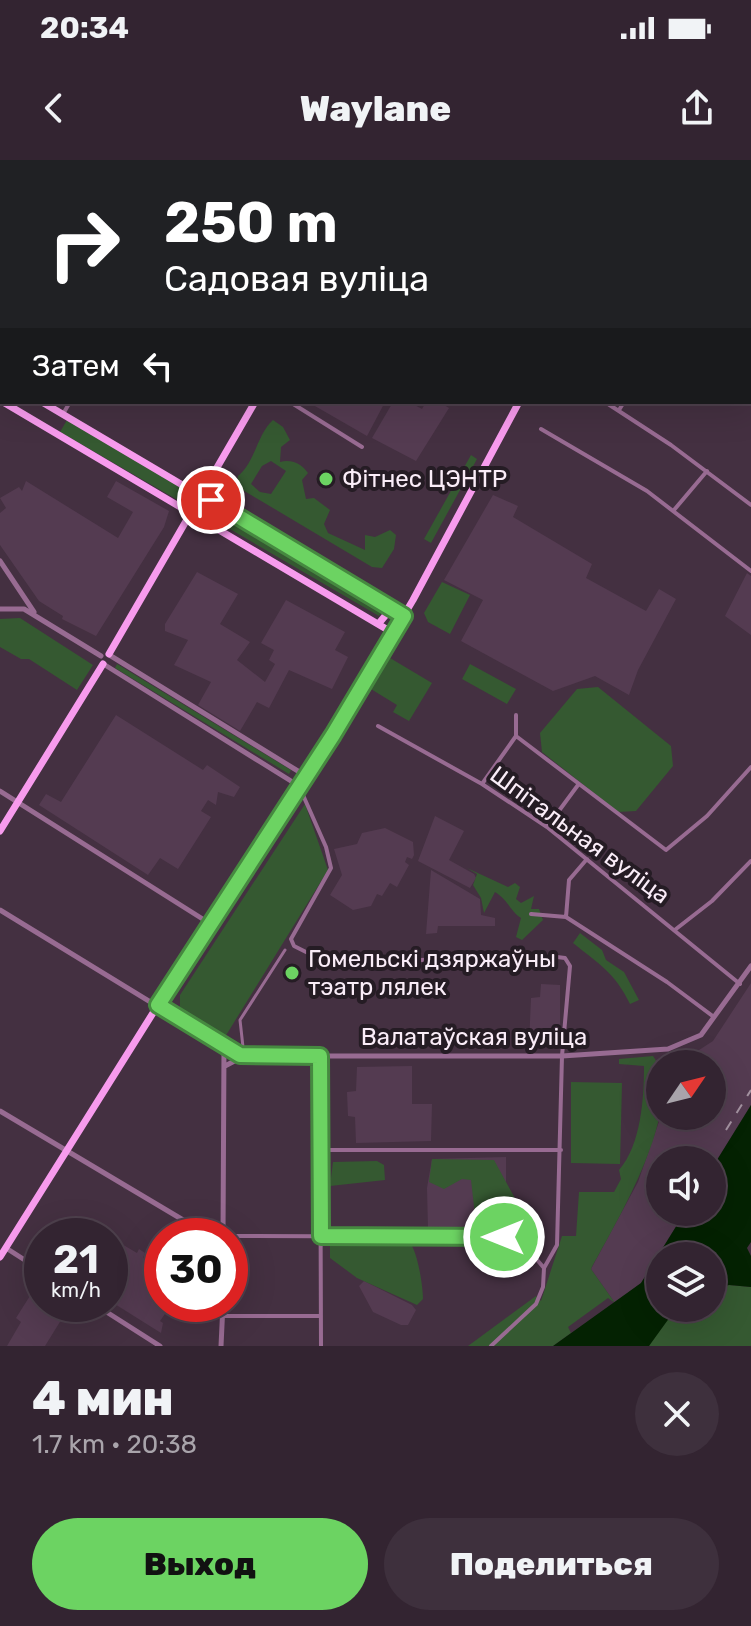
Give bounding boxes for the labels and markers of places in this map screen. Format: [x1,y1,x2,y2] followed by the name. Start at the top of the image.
[342,465,507,493] place label: Фітнес ЦЭНТР
[177,466,245,534] pin
[317,470,335,488] marker: Фітнес ЦЭНТР
[308,945,556,1001] place label: Гомельскі дзяржаўны тэатр лялек
[283,964,301,982] marker: Гомельскі дзяржаўны тэатр лялек

